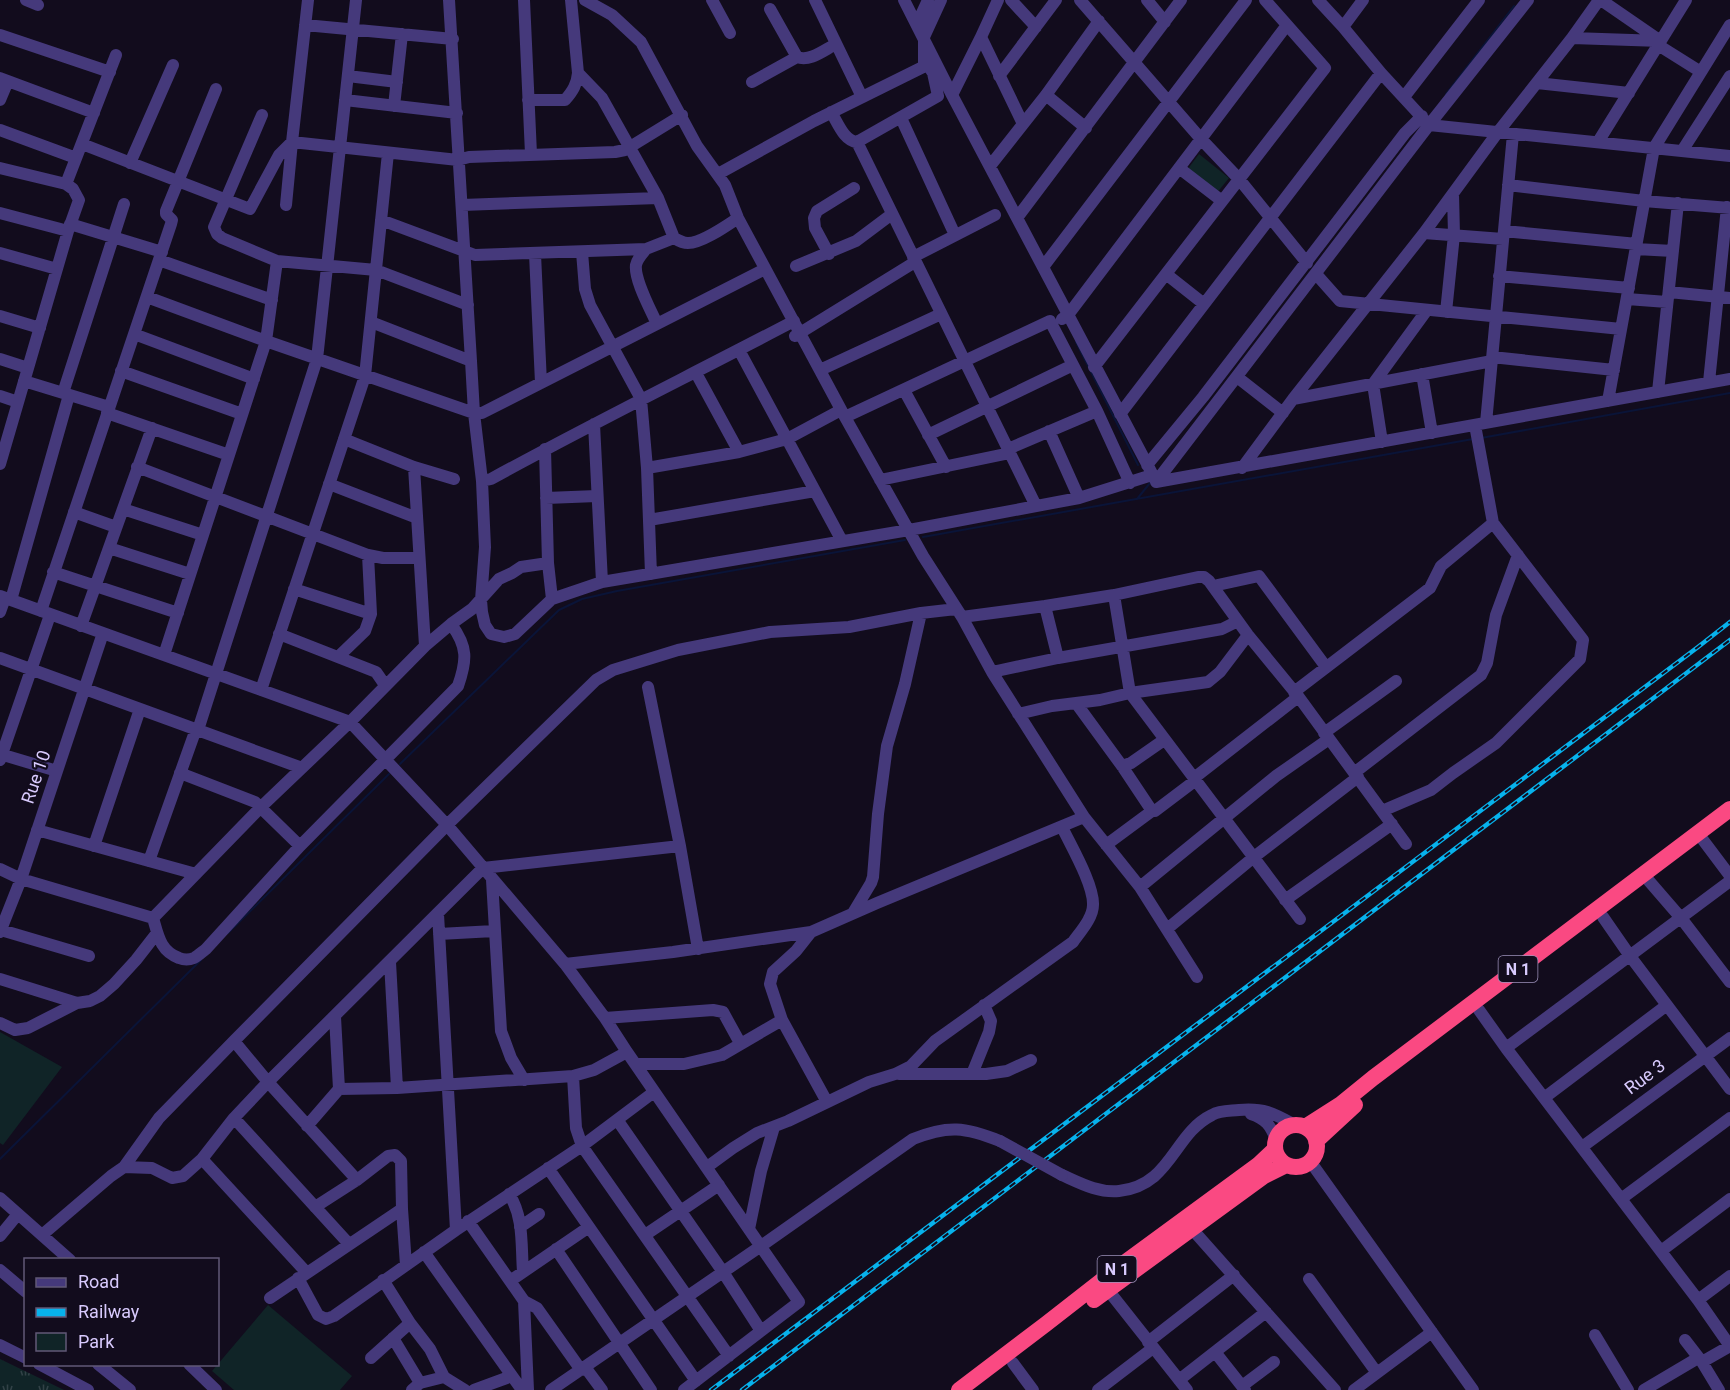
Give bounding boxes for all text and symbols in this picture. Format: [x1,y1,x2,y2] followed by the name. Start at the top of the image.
[17,747,54,806] street label: Rue 10
[1498,956,1538,982] road number: N 1
[1620,1055,1669,1099] street label: Rue 3
[1098,1256,1136,1282] road number: N 1
[24,1258,219,1366] legend
[78,1271,119,1292] text: Road
[78,1301,140,1322] text: Railway
[78,1331,115,1352] text: Park

